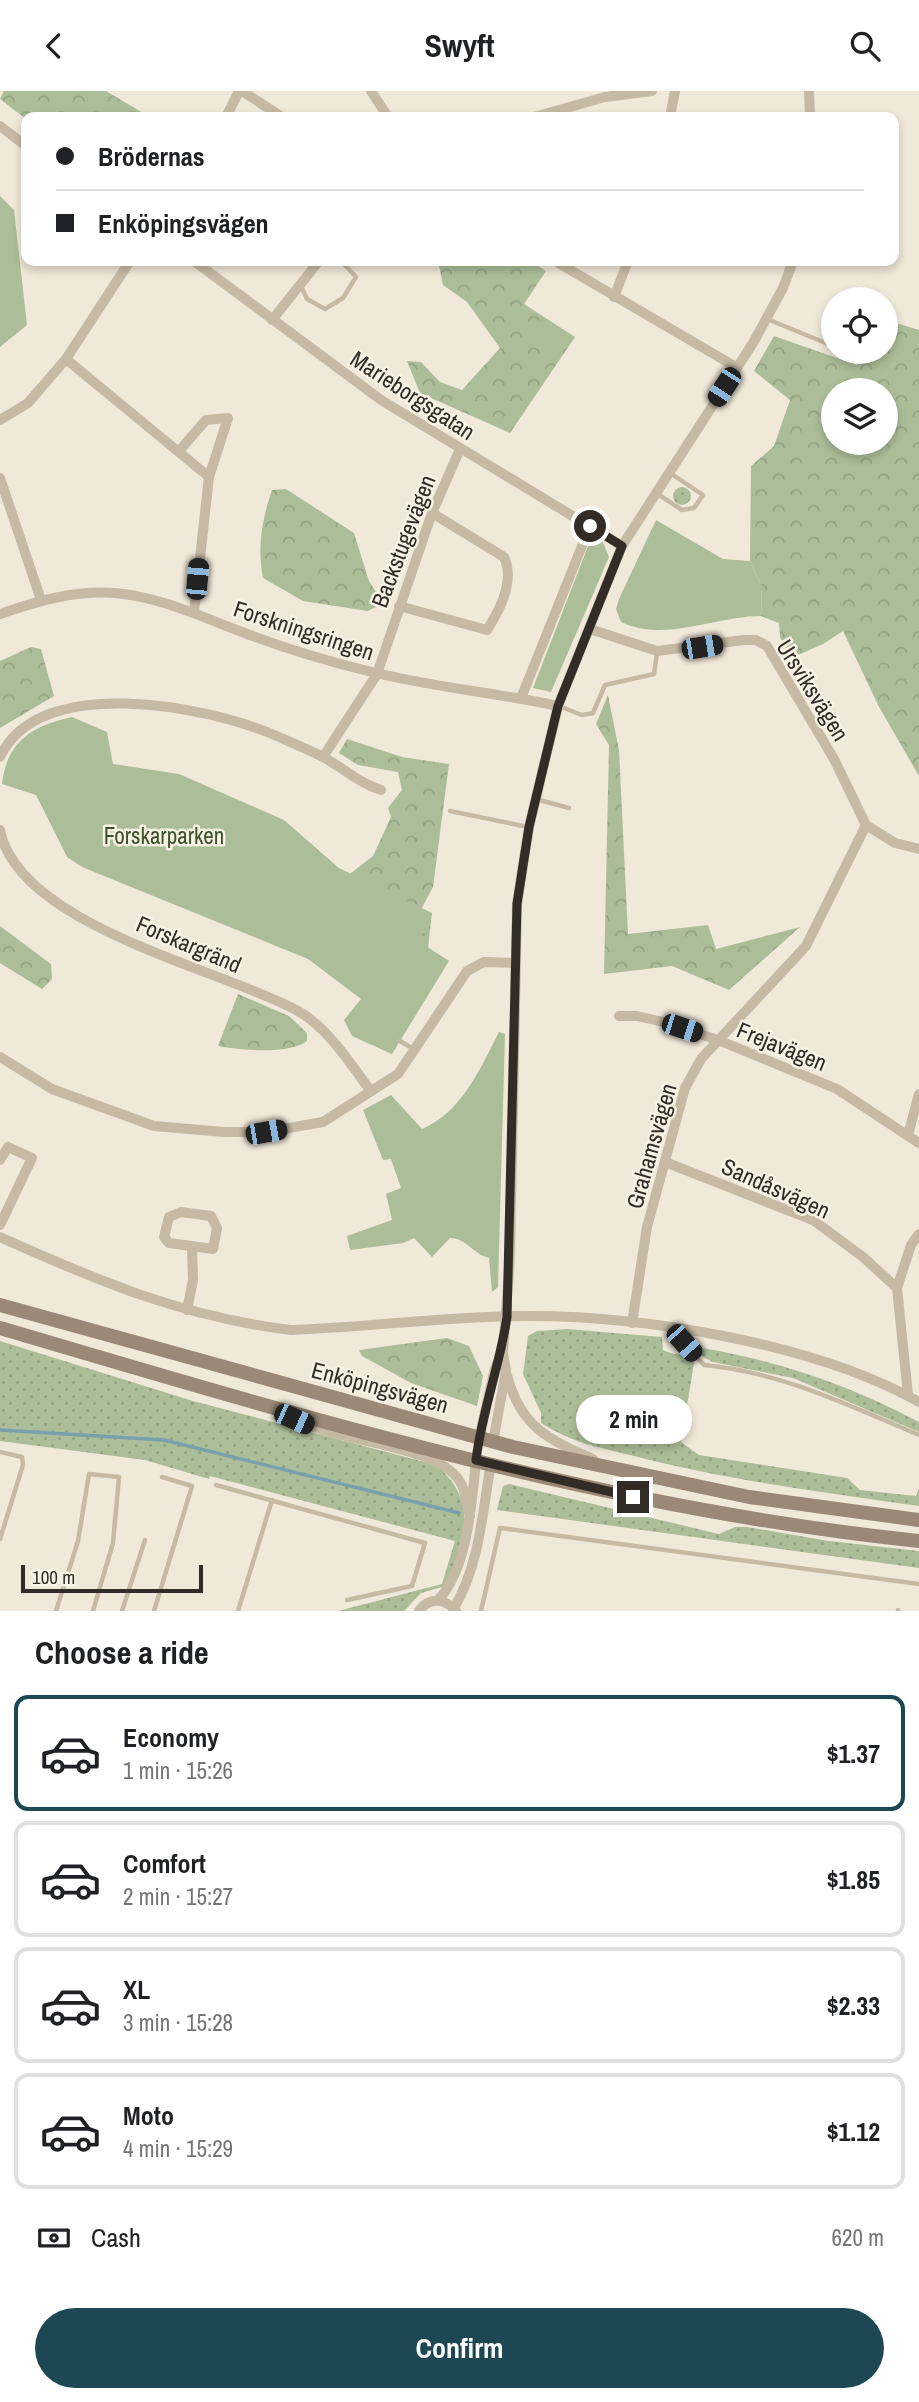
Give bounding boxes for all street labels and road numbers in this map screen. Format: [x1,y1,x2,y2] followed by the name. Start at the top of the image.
[345,343,481,447] street label: Marieborgsgatan
[364,470,442,612] street label: Backstugevägen
[230,593,378,667] street label: Forskningsringen
[770,633,856,747] street label: Ursviksvägen
[132,908,246,980] street label: Forskargränd
[732,1014,832,1078] street label: Frejavägen
[618,1080,684,1212] street label: Grahamsvägen
[717,1150,835,1226] street label: Sandåsvägen
[308,1354,452,1420] street label: Enköpingsvägen

